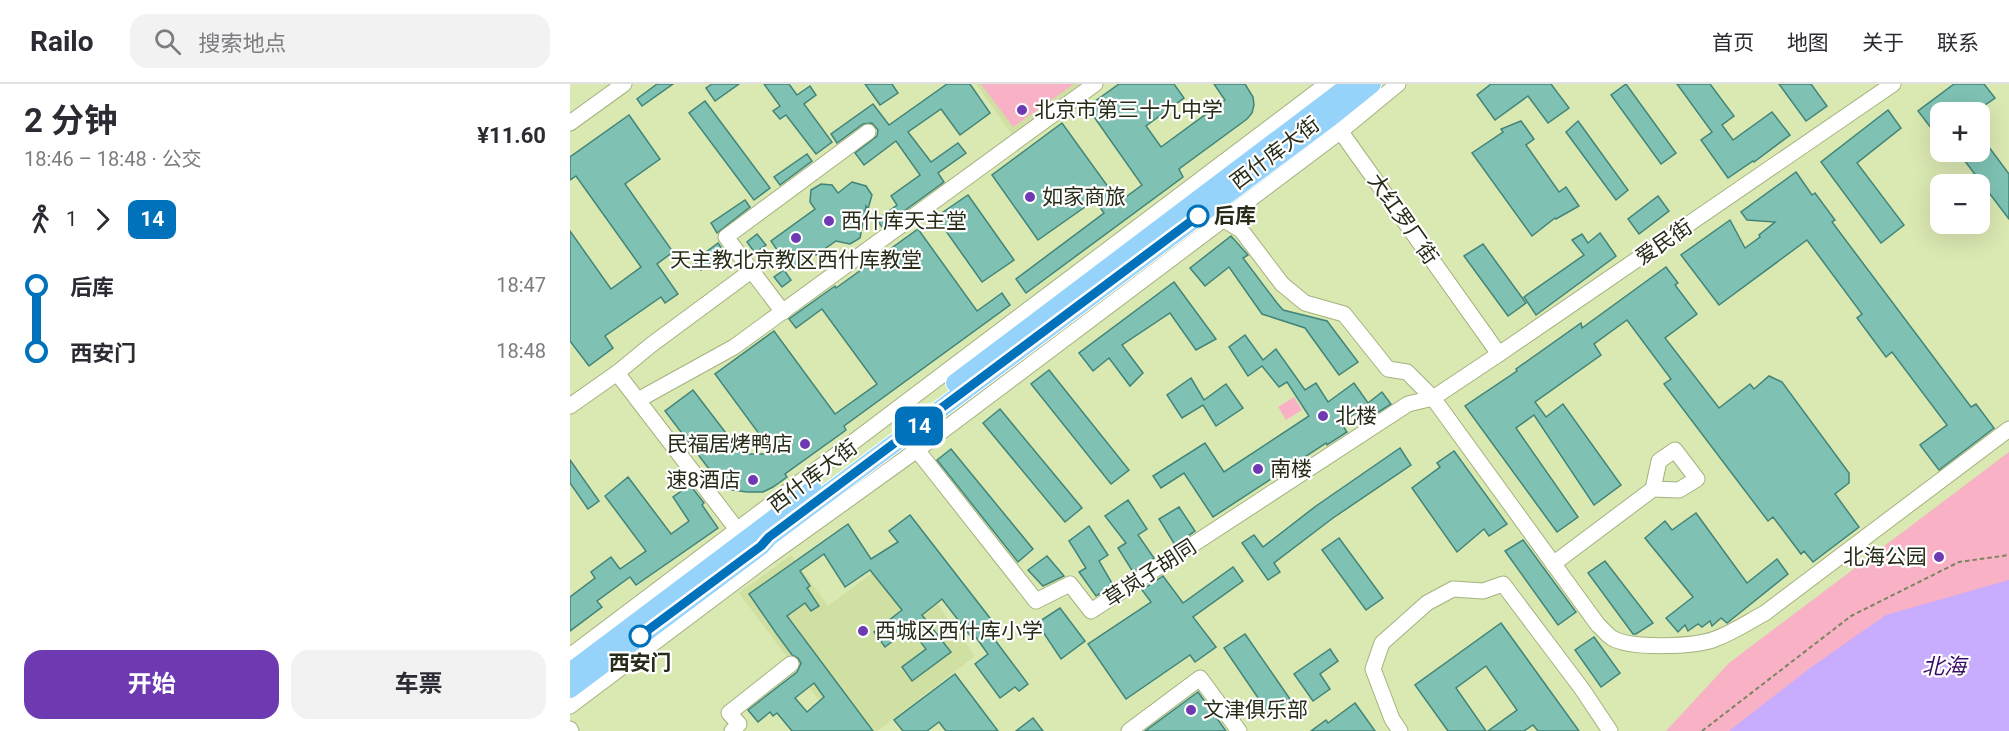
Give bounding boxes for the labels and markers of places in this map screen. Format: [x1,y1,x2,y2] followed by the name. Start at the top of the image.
[1034,98,1223,122] place label: 北京市第三十九中学
[1015,103,1029,117] marker: 北京市第三十九中学
[1042,185,1126,209] place label: 如家商旅
[1023,190,1037,204] marker: 如家商旅
[1214,204,1256,228] place label: 后库
[1187,205,1209,227] marker: 后库
[841,209,967,233] place label: 西什库天主堂
[822,214,836,228] marker: 西什库天主堂
[789,231,803,245] marker: 天主教北京教区西什库教堂
[670,248,922,272] place label: 天主教北京教区西什库教堂
[1335,404,1377,428] place label: 北楼
[1316,409,1330,423] marker: 北楼
[667,432,793,456] place label: 民福居烤鸭店
[798,437,812,451] marker: 民福居烤鸭店
[1270,457,1312,481] place label: 南楼
[1251,462,1265,476] marker: 南楼
[666,468,741,492] place label: 速8酒店
[746,473,760,487] marker: 速8酒店
[1843,545,1927,569] place label: 北海公园
[1932,550,1946,564] marker: 北海公园
[875,619,1043,643] place label: 西城区西什库小学
[856,624,870,638] marker: 西城区西什库小学
[629,625,651,647] marker: 西安门
[609,651,672,675] place label: 西安门
[1203,698,1308,722] place label: 文津俱乐部
[1184,703,1198,717] marker: 文津俱乐部

